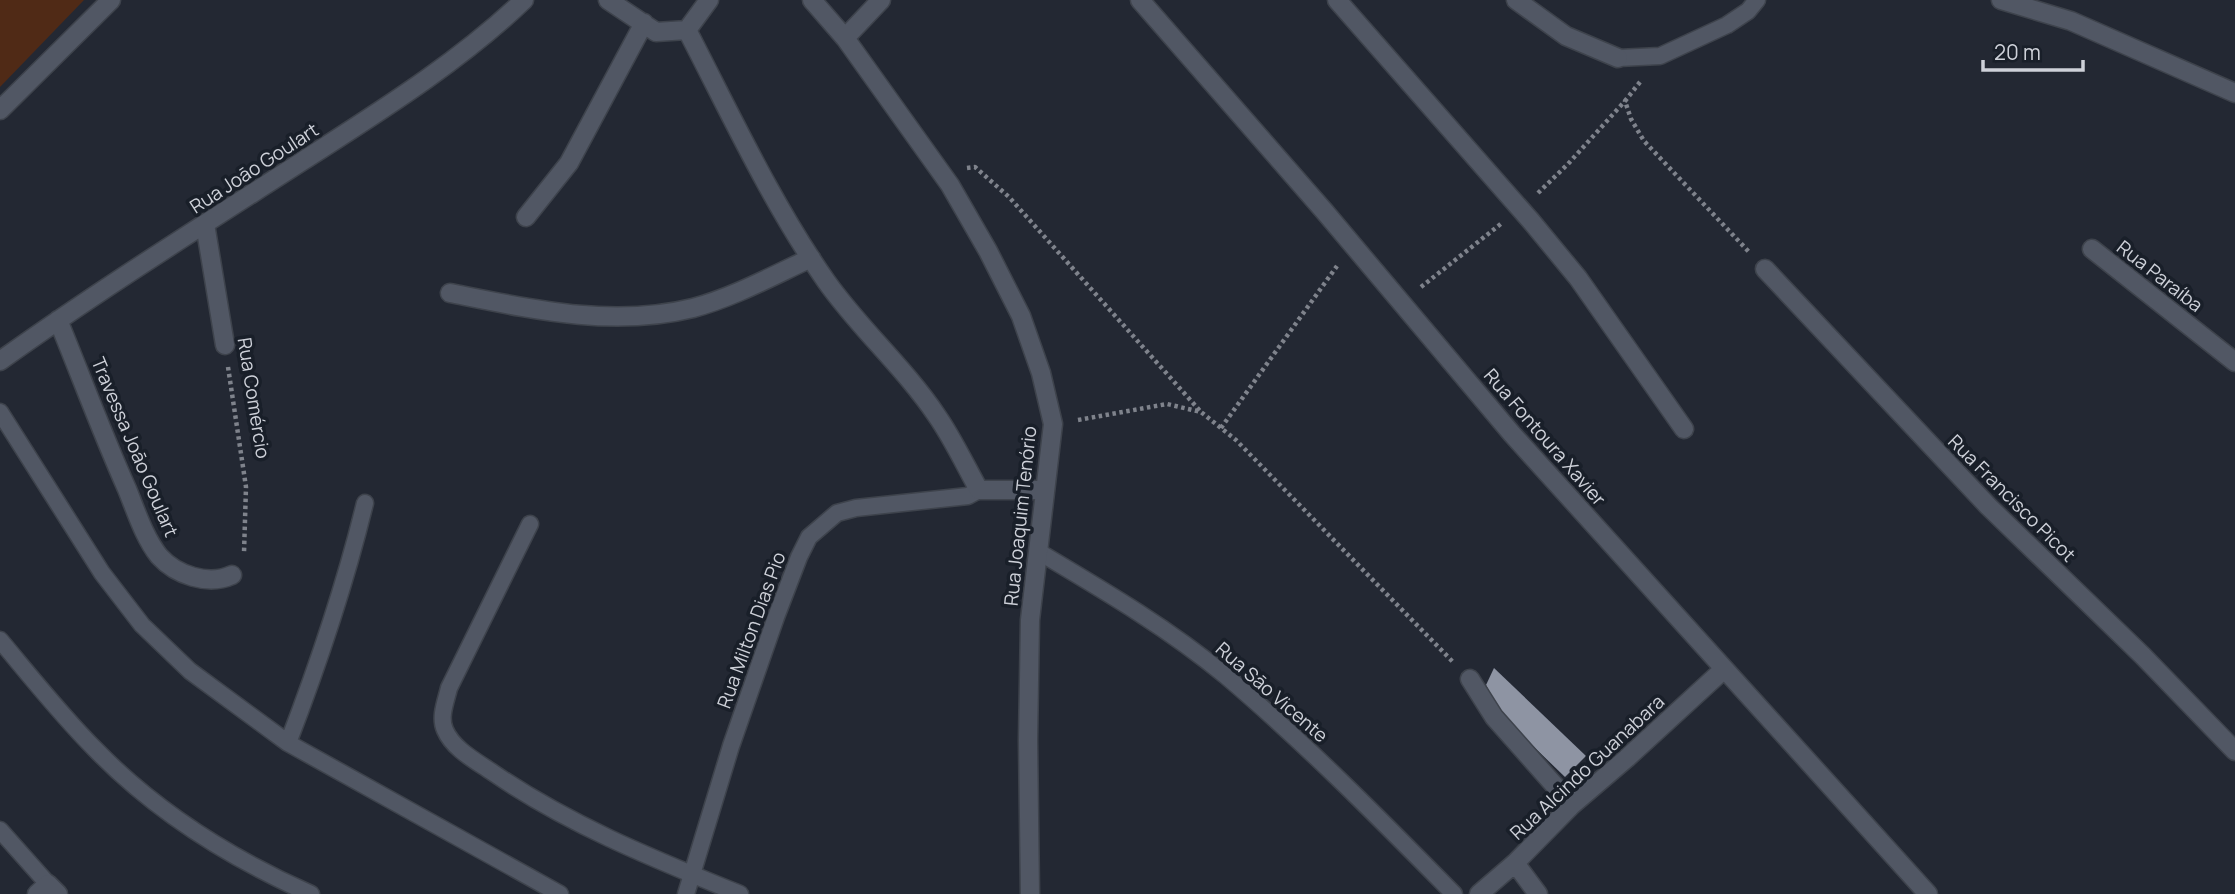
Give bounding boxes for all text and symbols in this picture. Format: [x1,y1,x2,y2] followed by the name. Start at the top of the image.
[1983,28,2083,72] scale bar
[1994,38,2041,66] text: 20 m
[185,117,323,219] street label: Rua Joāo Goulart
[2112,234,2208,318] street label: Rua Paraíba
[232,336,276,460] street label: Rua Comércio
[85,353,185,541] street label: Travessa Joāo Goulart
[1478,363,1612,511] street label: Rua Fontoura Xavier
[998,425,1042,607] street label: Rua Joaquim Tenório
[1943,429,2081,567] street label: Rua Francisco Picot
[711,548,791,712] street label: Rua Milton Dias Pio
[1210,636,1334,748] street label: Rua Sāo Vicente
[1504,689,1670,845] street label: Rua Alcindo Guanabara

